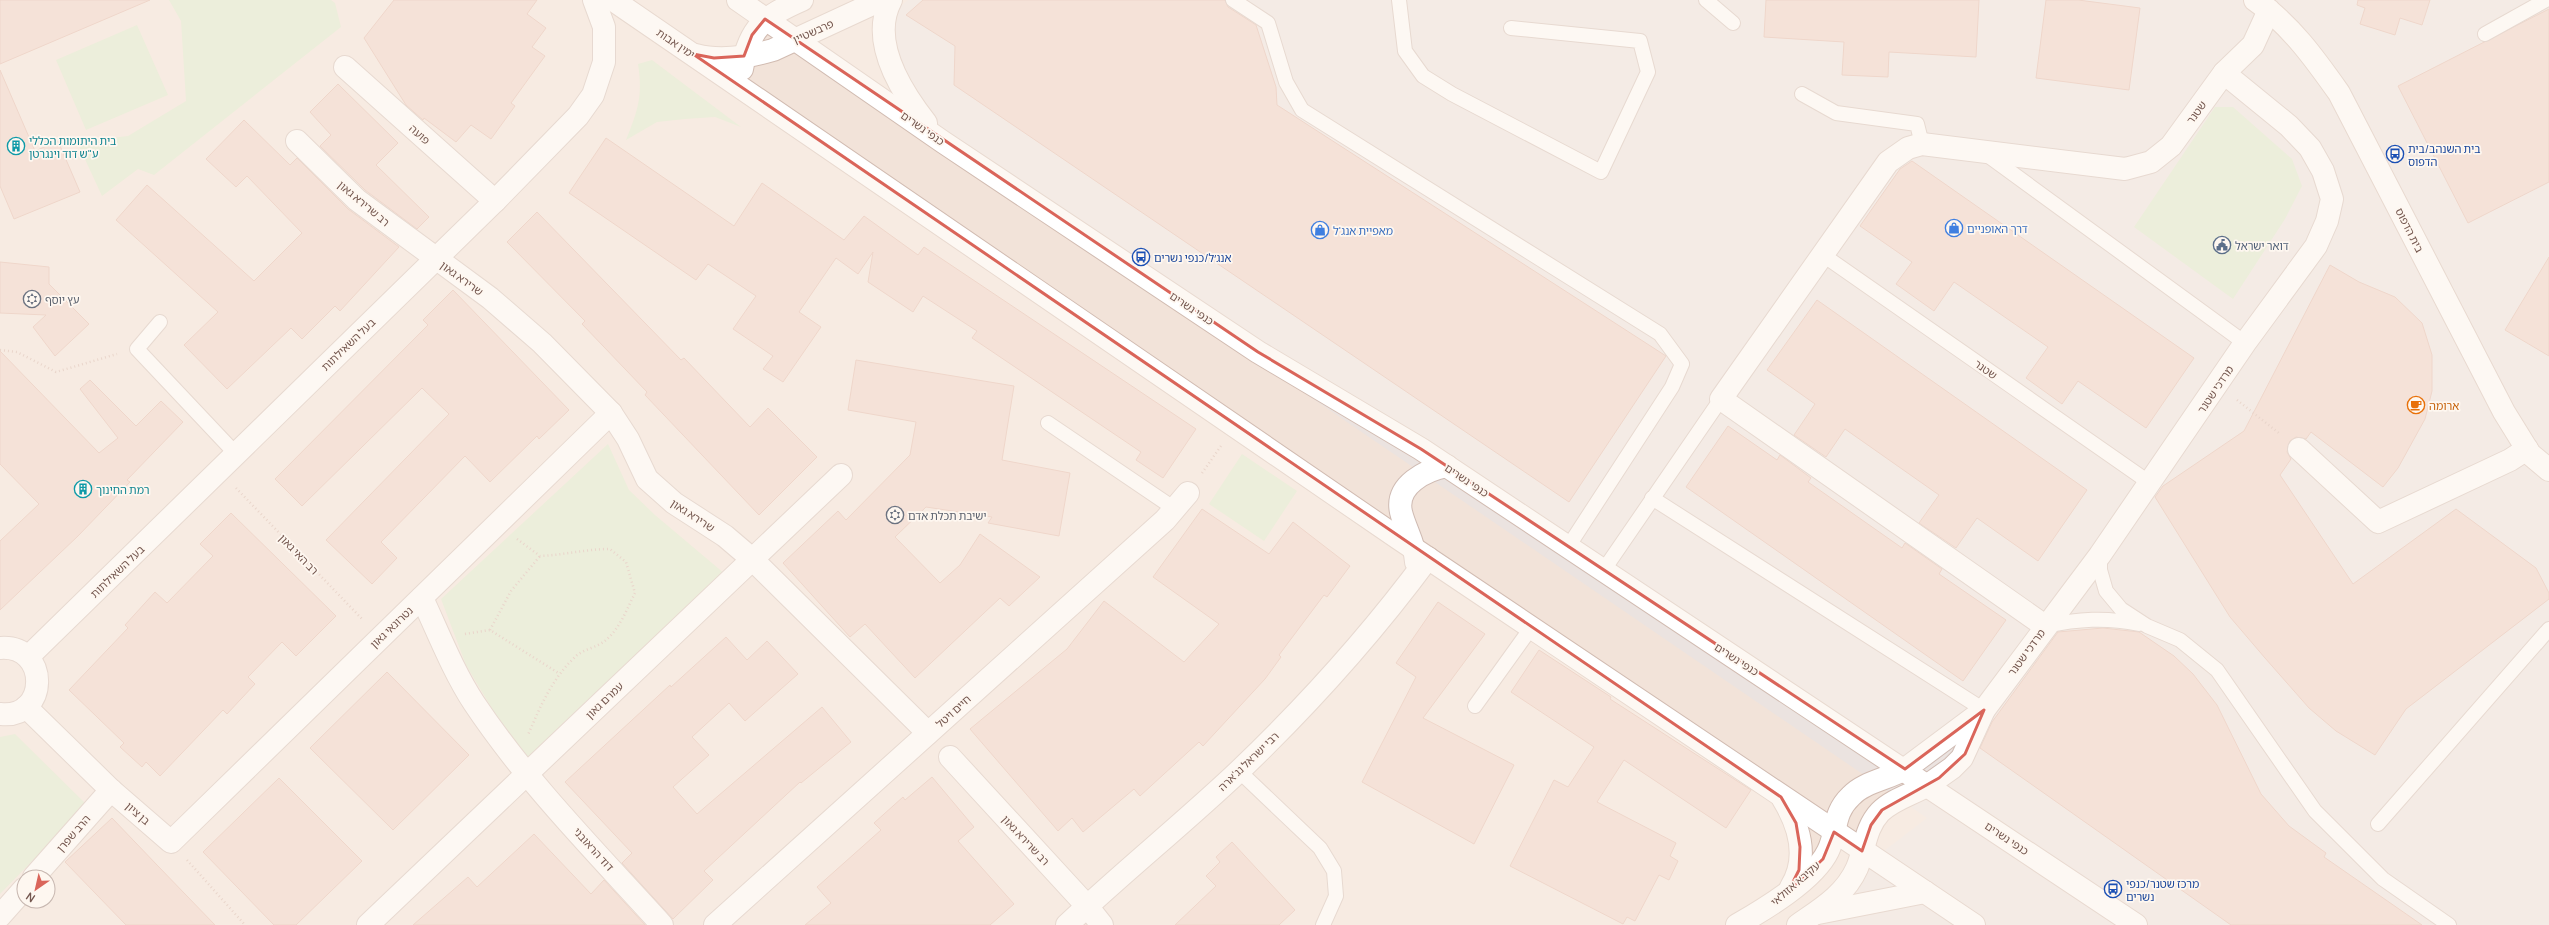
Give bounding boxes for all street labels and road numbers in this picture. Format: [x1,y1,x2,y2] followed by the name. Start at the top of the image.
[790,15,836,47] street label: פרבשטיין
[654,25,698,61] street label: ימין אבות
[2183,98,2209,126] street label: שטנר
[898,107,948,149] street label: כנפי נשרים
[406,121,434,148] street label: פועה
[335,177,393,229] street label: רב שרירא גאון
[2392,205,2428,255] street label: בית הדפוס
[438,257,486,299] street label: שרירא גאון
[1167,288,1217,328] street label: כנפי נשרים
[318,314,378,374] street label: בעל השאילתות
[1972,356,2000,382] street label: שטנר
[2194,362,2236,416] street label: מרדכי שטנר
[1442,460,1492,500] street label: כנפי נשרים
[668,495,718,535] street label: שרירא גאון
[276,530,322,578] street label: רב האי גאון
[87,541,147,601] street label: בעל השאילתות
[366,603,416,651] street label: נטרונאי גאון
[2004,626,2048,678] street label: מרדכי שטנר
[1712,639,1762,679] street label: כנפי נשרים
[582,678,626,722] street label: עמרם גאון
[932,691,974,731] street label: חיים ויטל
[1214,728,1282,794] street label: רבי ישראל נג'ארה
[122,798,154,828] street label: בן ציון
[53,811,93,855] street label: הרב שפרן
[999,812,1053,868] street label: רב שרירא גאון
[1982,818,2032,858] street label: כנפי נשרים
[570,824,618,874] street label: דוד הראובני
[1767,857,1823,909] street label: עקיבא אזולאי

